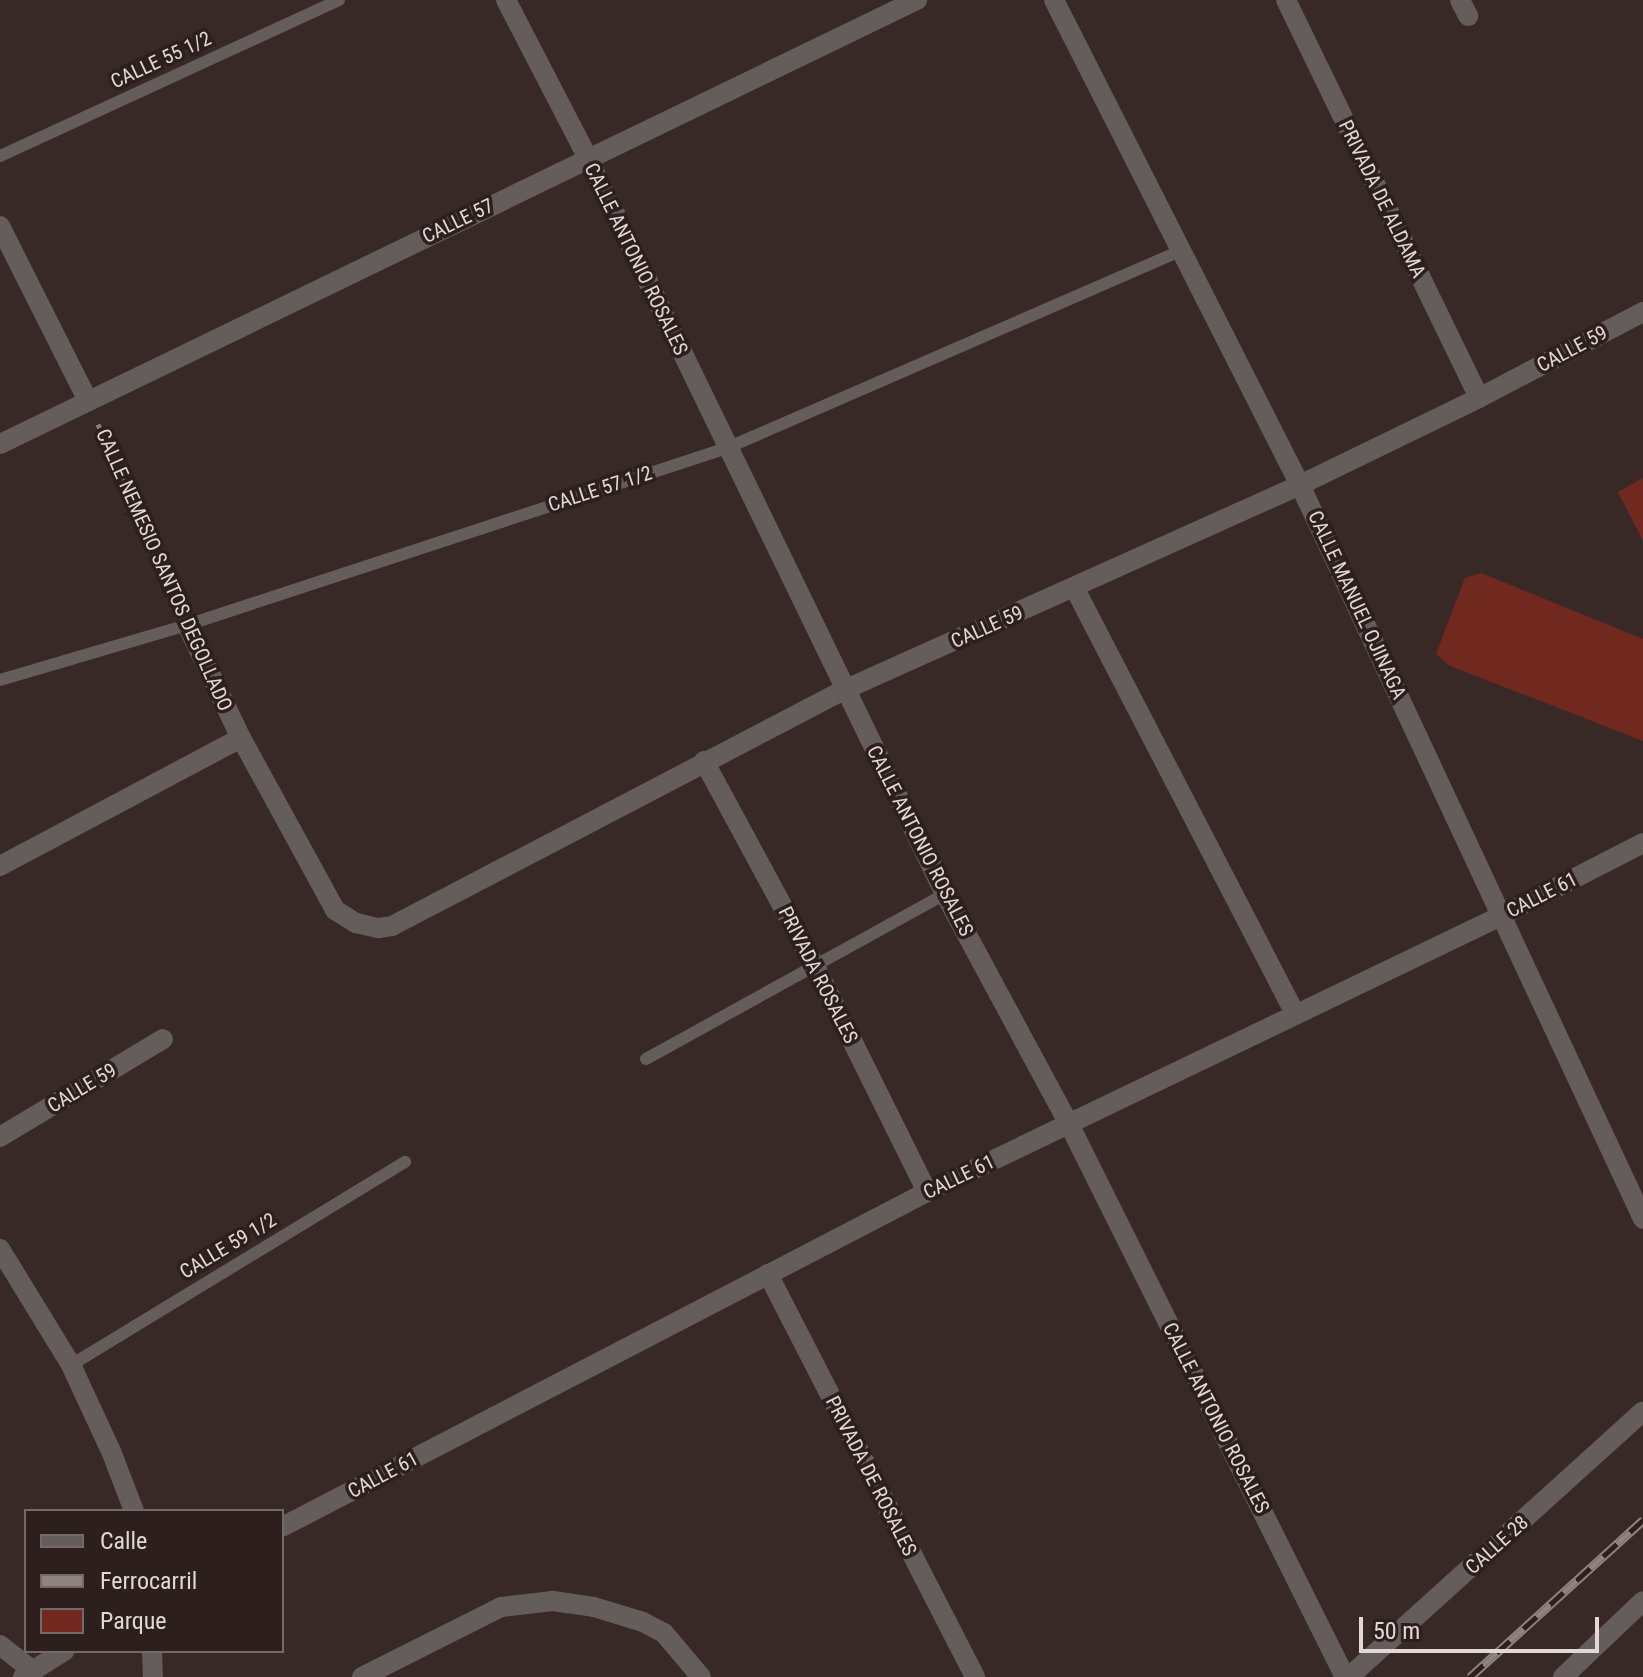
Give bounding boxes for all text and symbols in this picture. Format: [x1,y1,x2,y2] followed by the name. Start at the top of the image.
[107,26,215,94] street label: CALLE 55 1/2
[1333,116,1431,282] street label: PRIVADA DE ALDAMA
[579,159,693,359] street label: CALLE ANTONIO ROSALES
[419,194,497,248] street label: CALLE 57
[1533,321,1611,377] street label: CALLE 59
[91,425,237,715] street label: CALLE NEMESIO SANTOS DEGOLLADO
[545,461,655,517] street label: CALLE 57 1/2
[1303,507,1411,703] street label: CALLE MANUEL OJINAGA
[947,601,1027,653] street label: CALLE 59
[862,742,978,940] street label: CALLE ANTONIO ROSALES
[1503,867,1581,923] street label: CALLE 61
[773,903,863,1047] street label: PRIVADA ROSALES
[43,1058,121,1118] street label: CALLE 59
[920,1150,998,1204] street label: CALLE 61
[176,1208,280,1284] street label: CALLE 59 1/2
[1158,1319,1274,1517] street label: CALLE ANTONIO ROSALES
[820,1392,922,1560] street label: PRIVADA DE ROSALES
[344,1447,422,1503] street label: CALLE 61
[24,1509,284,1653] legend
[1461,1511,1533,1579] street label: CALLE 28
[100,1527,147,1555] text: Calle
[100,1567,197,1595] text: Ferrocarril
[1363,1601,1603,1651] scale bar
[100,1607,167,1635] text: Parque
[1373,1617,1420,1645] text: 50 m

